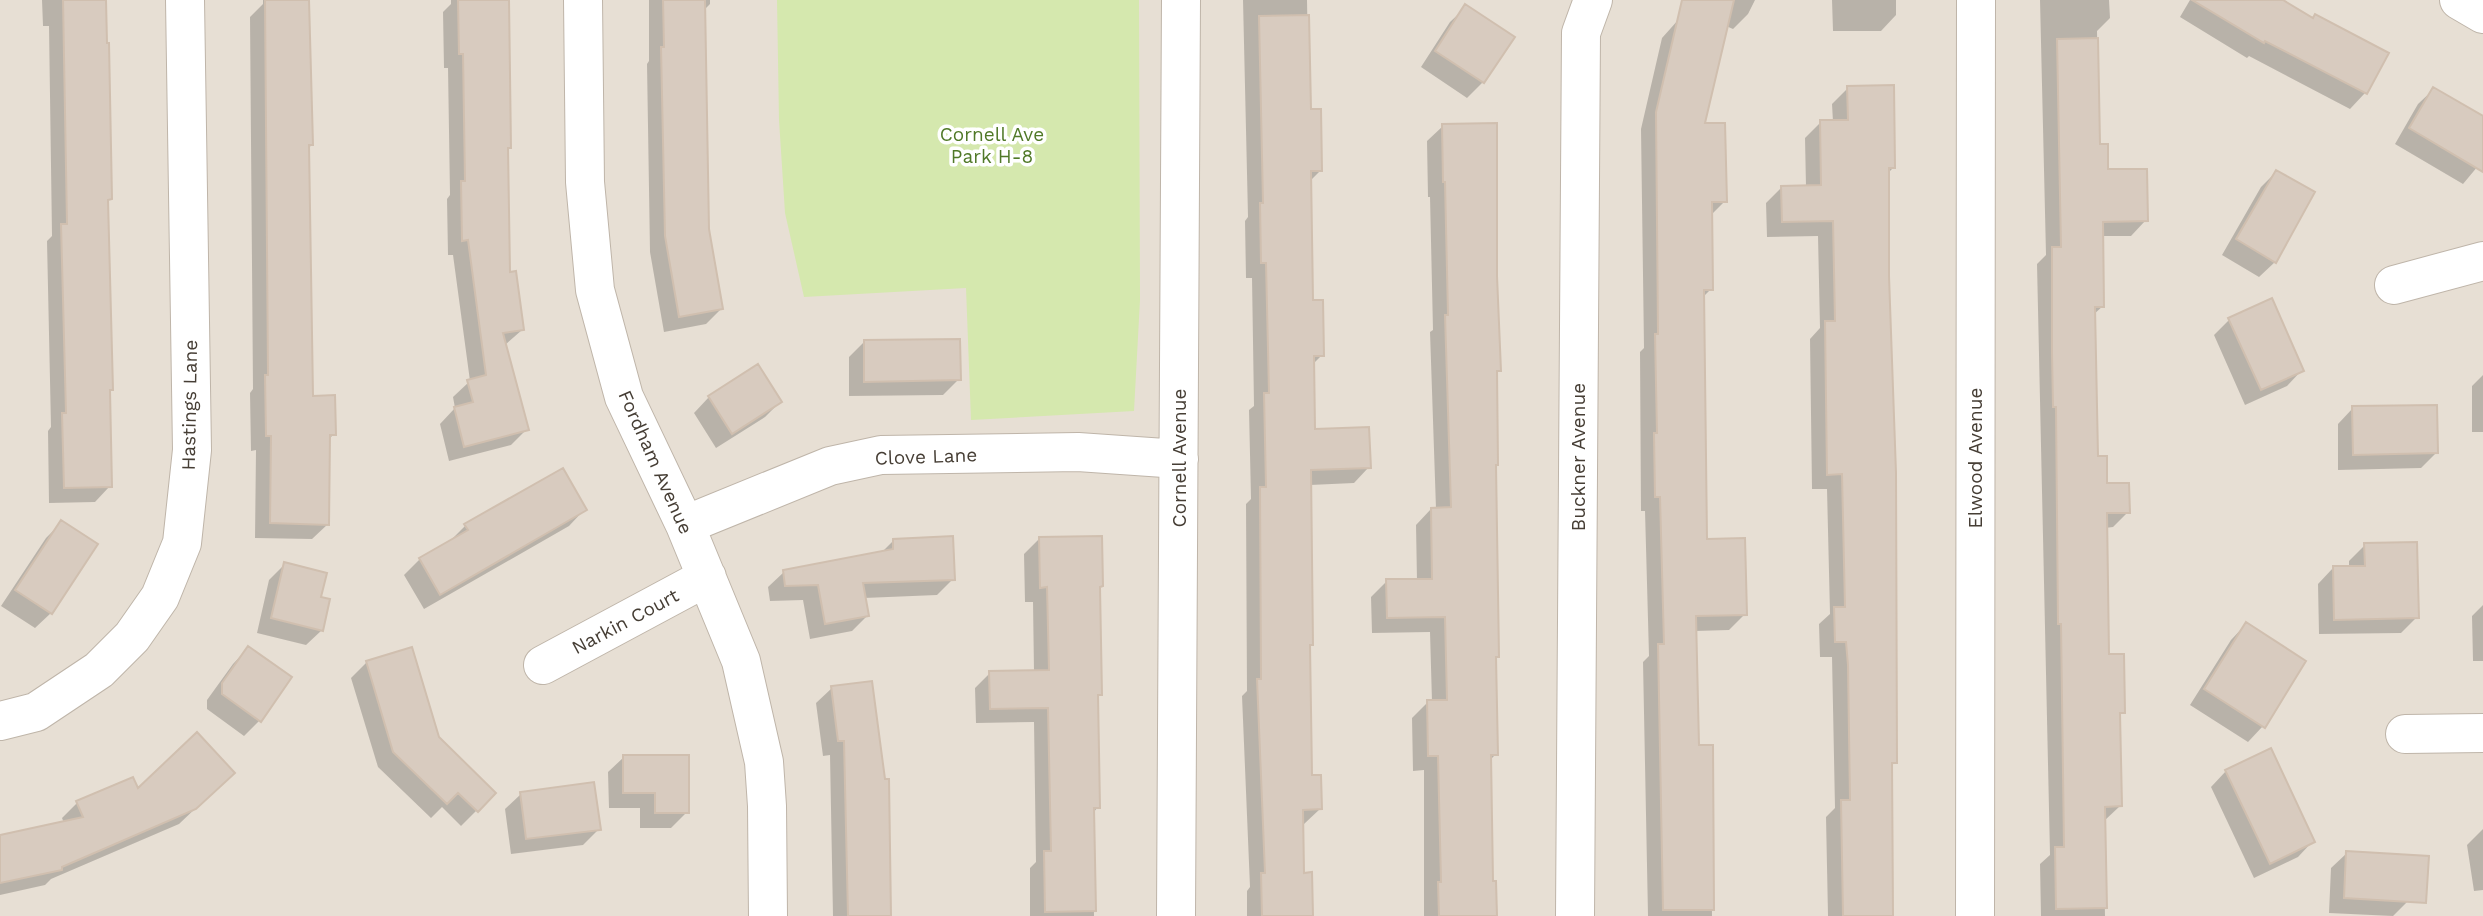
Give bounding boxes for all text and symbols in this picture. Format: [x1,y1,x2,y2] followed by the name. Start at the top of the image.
[940,123,1044,168] park label: Cornell Ave Park H-8
[177,339,202,471] street label: Hastings Lane
[1567,383,1590,531] street label: Buckner Avenue
[614,387,698,538] street label: Fordham Avenue
[1964,388,1987,528] street label: Elwood Avenue
[1168,389,1191,527] street label: Cornell Avenue
[874,443,978,470] street label: Clove Lane
[568,584,683,659] street label: Narkin Court

